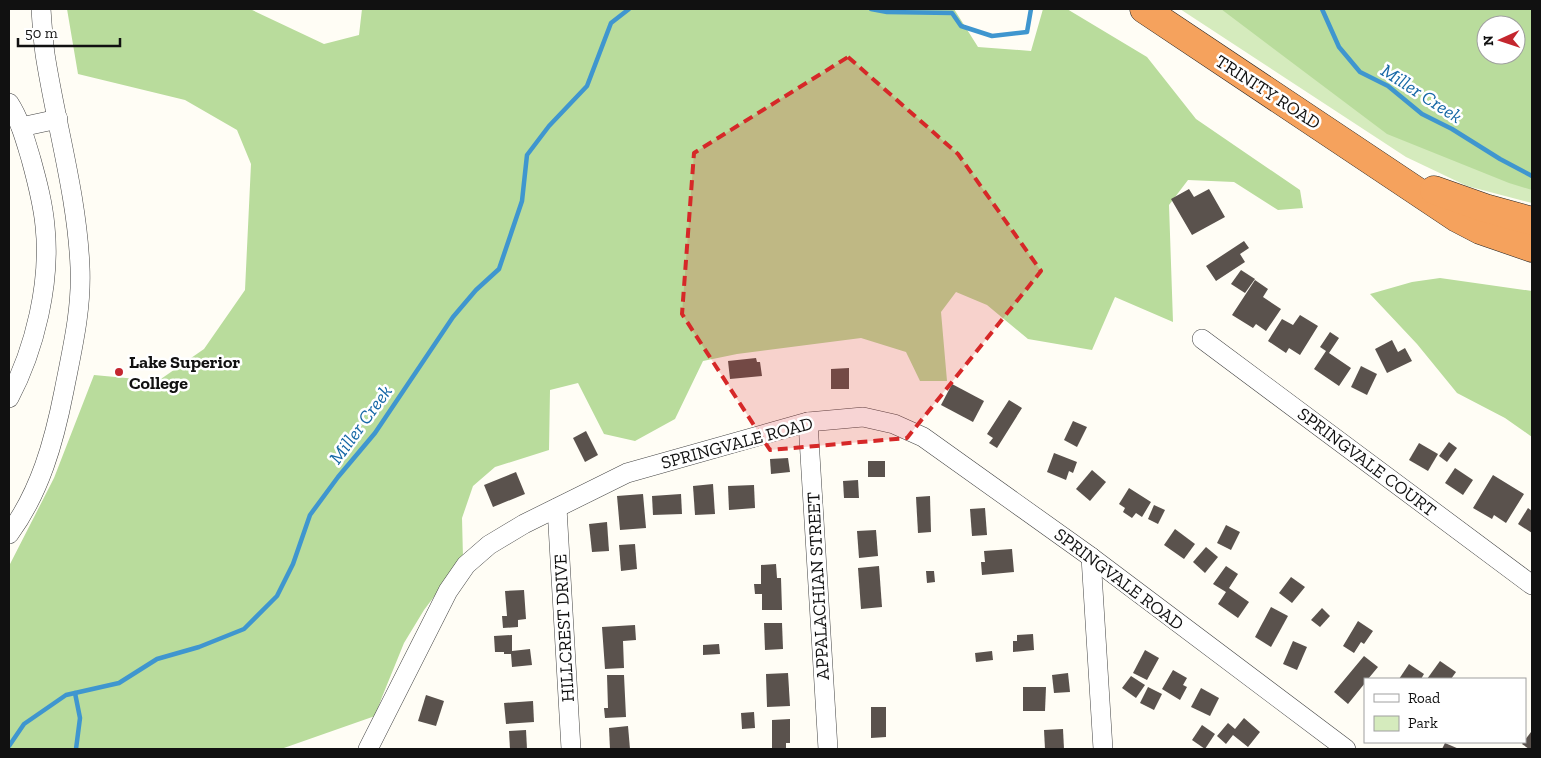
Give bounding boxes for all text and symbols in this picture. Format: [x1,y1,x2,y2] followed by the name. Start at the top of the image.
[18,15,120,47] scale bar
[1476,15,1526,65] north arrow
[25,24,58,42] text: 50 m
[1480,35,1497,46] text: N
[1211,50,1325,134] street label: TRINITY ROAD
[1377,59,1467,128] water label: Miller Creek
[129,351,240,394] place label: Lake Superior College
[113,366,125,378] marker: Lake Superior College
[324,380,397,468] water label: Miller Creek
[1293,403,1441,521] street label: SPRINGVALE COURT
[659,412,815,474] street label: SPRINGVALE ROAD
[802,491,834,681] street label: APPALACHIAN STREET
[1050,523,1188,635] street label: SPRINGVALE ROAD
[549,553,579,703] street label: HILLCREST DRIVE
[1364,678,1526,743] legend
[1408,689,1441,707] text: Road
[1408,714,1438,732] text: Park

